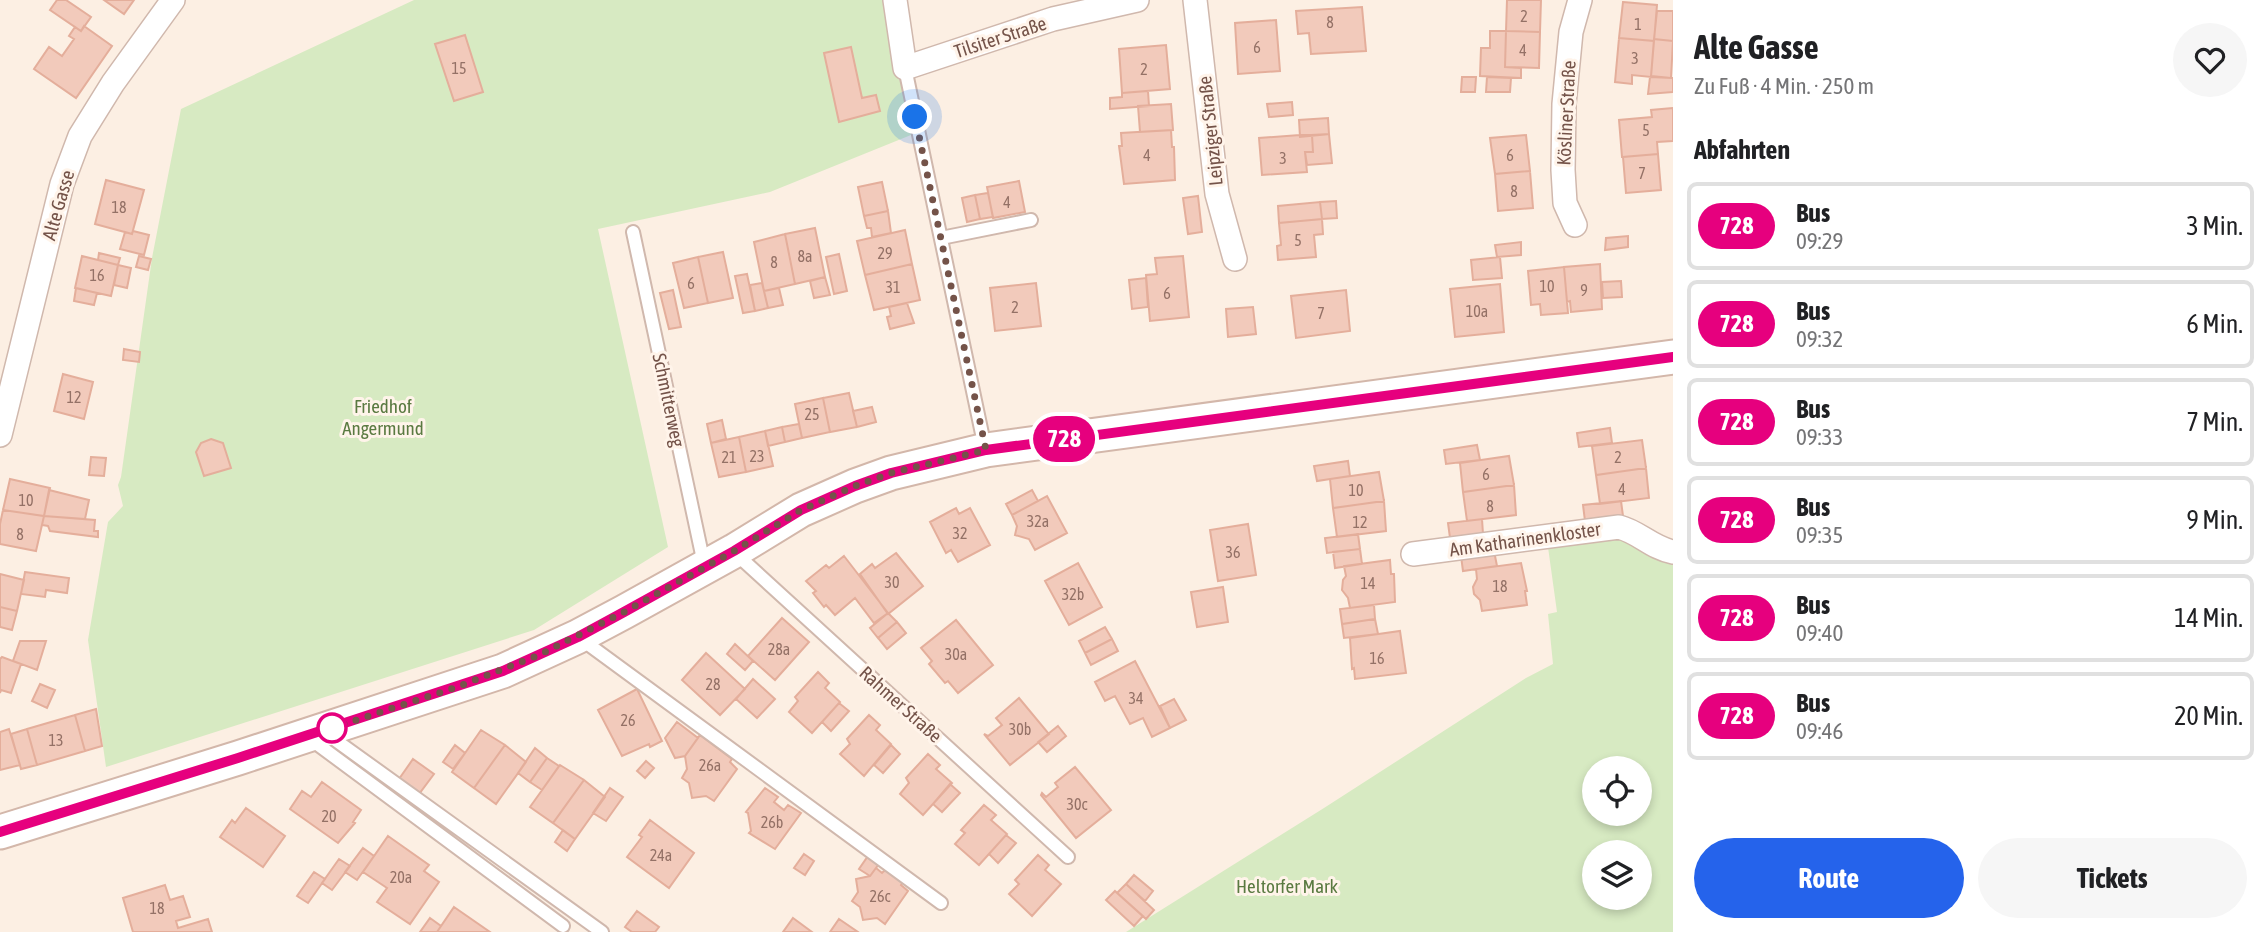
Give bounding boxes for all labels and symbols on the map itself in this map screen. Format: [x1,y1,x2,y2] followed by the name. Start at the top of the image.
[1520,7,1528,25] house number: 2
[951,12,1049,62] street label: Tilsiter Straße
[1326,13,1334,31] house number: 8
[1634,15,1642,33] house number: 1
[1253,38,1261,56] house number: 6
[1519,41,1527,59] house number: 4
[1631,49,1639,67] house number: 3
[451,59,467,77] house number: 15
[1140,60,1148,78] house number: 2
[1552,60,1580,166] street label: Kösliner Straße
[1193,75,1227,187] street label: Leipziger Straße
[897,99,932,134] your location
[1642,121,1650,139] house number: 5
[1143,146,1151,164] house number: 4
[1506,146,1514,164] house number: 6
[1279,149,1287,167] house number: 3
[1638,164,1646,182] house number: 7
[38,167,78,243] street label: Alte Gasse
[1510,182,1518,200] house number: 8
[1003,193,1011,211] house number: 4
[111,198,127,216] house number: 18
[1294,231,1302,249] house number: 5
[877,244,893,262] house number: 29
[798,247,812,265] house number: 8a
[770,253,778,271] house number: 8
[89,266,105,284] house number: 16
[687,274,695,292] house number: 6
[1539,277,1555,295] house number: 10
[885,278,901,296] house number: 31
[1580,281,1588,299] house number: 9
[1163,284,1171,302] house number: 6
[1011,298,1019,316] house number: 2
[1466,302,1488,320] house number: 10a
[1317,304,1325,322] house number: 7
[648,351,690,450] street label: Schmitterweg
[66,388,82,406] house number: 12
[342,395,424,439] park label: Friedhof Angermund
[804,405,820,423] house number: 25
[1024,416,1104,462] line badge: 728
[749,447,765,465] house number: 23
[721,448,737,466] house number: 21
[1614,448,1622,466] house number: 2
[1482,465,1490,483] house number: 6
[1618,480,1626,498] house number: 4
[1348,481,1364,499] house number: 10
[18,491,34,509] house number: 10
[1486,497,1494,515] house number: 8
[1027,512,1049,530] house number: 32a
[1352,513,1368,531] house number: 12
[1448,517,1602,560] street label: Am Katharinenkloster
[952,524,968,542] house number: 32
[16,525,24,543] house number: 8
[1225,543,1241,561] house number: 36
[884,573,900,591] house number: 30
[1360,574,1376,592] house number: 14
[1492,577,1508,595] house number: 18
[1062,585,1084,603] house number: 32b
[768,640,790,658] house number: 28a
[945,645,967,663] house number: 30a
[1369,649,1385,667] house number: 16
[855,661,947,747] street label: Rahmer Straße
[705,675,721,693] house number: 28
[1128,689,1144,707] house number: 34
[620,711,636,729] house number: 26
[317,713,347,743] unlabelled marker
[1009,720,1031,738] house number: 30b
[48,731,64,749] house number: 13
[699,756,721,774] house number: 26a
[1067,795,1088,813] house number: 30c
[321,807,337,825] house number: 20
[761,813,783,831] house number: 26b
[650,846,672,864] house number: 24a
[390,868,412,886] house number: 20a
[1236,875,1339,897] park label: Heltorfer Mark
[870,887,891,905] house number: 26c
[149,899,165,917] house number: 18

